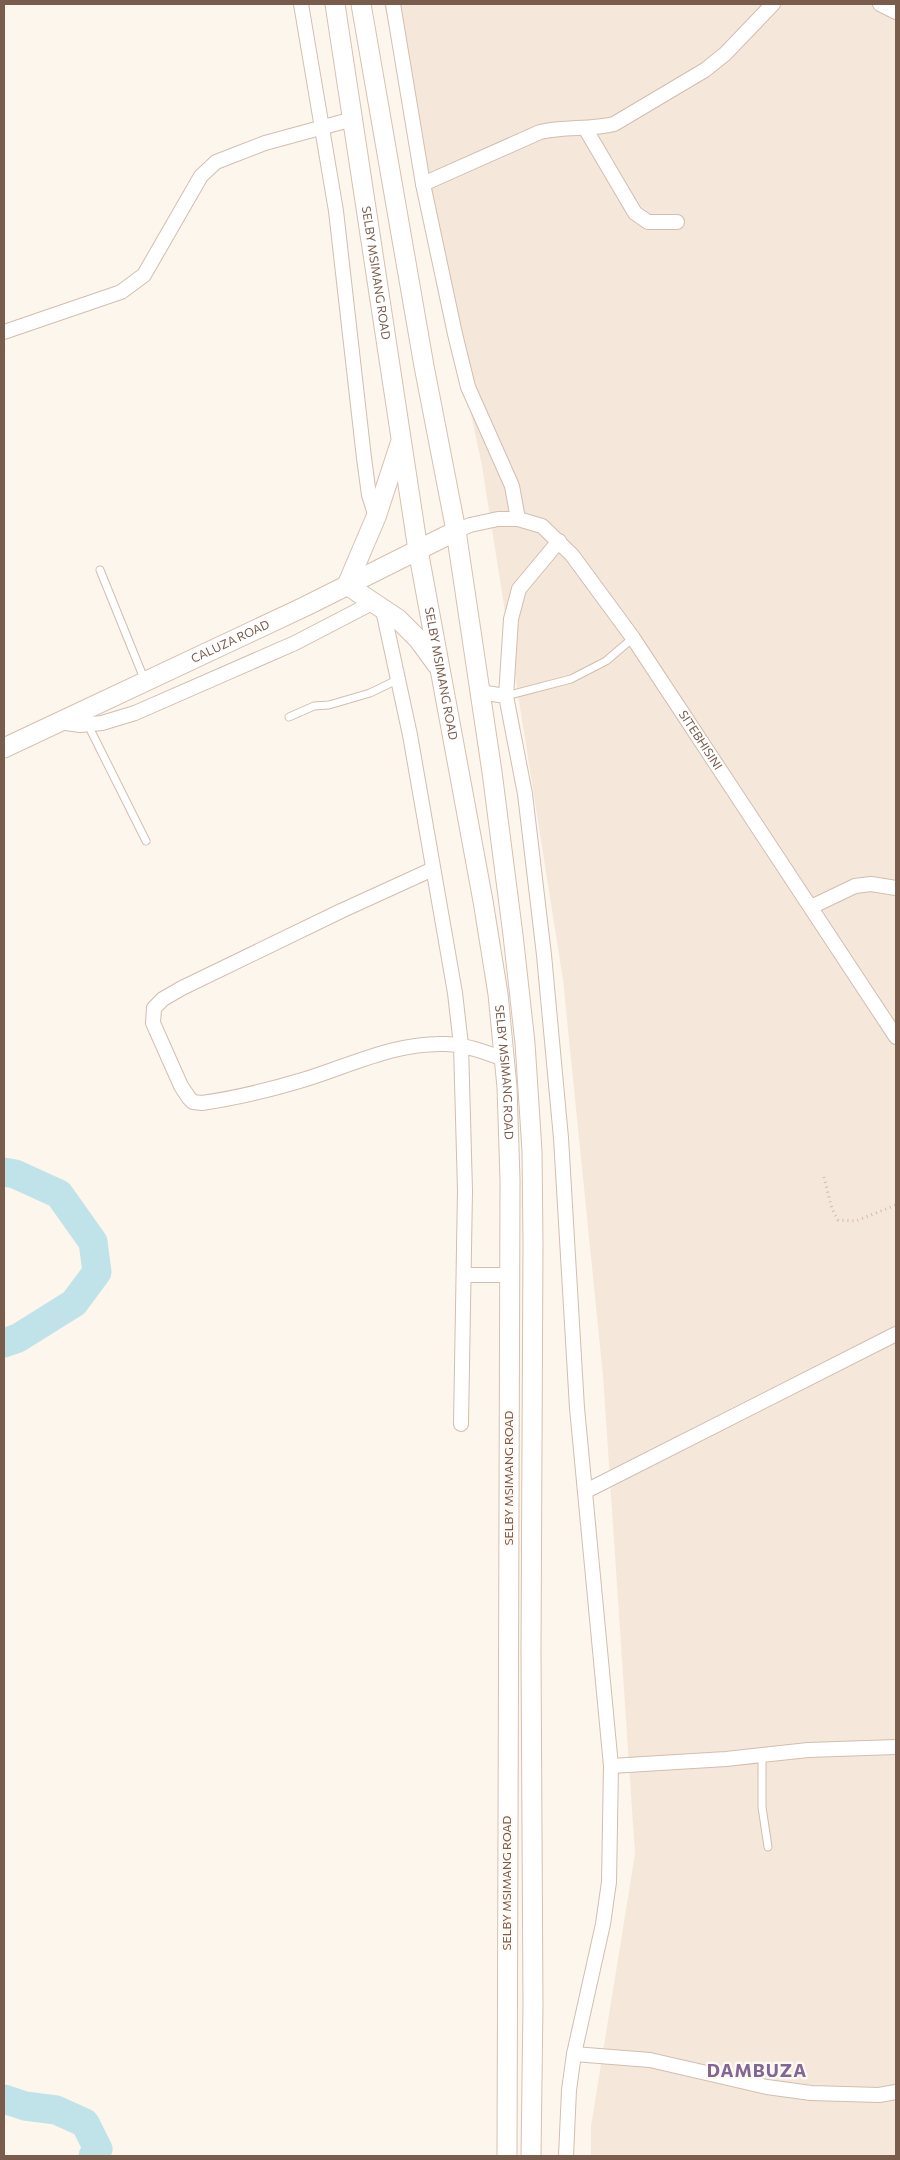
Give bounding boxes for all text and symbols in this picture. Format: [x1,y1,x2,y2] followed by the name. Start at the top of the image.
[360,205,394,341] street label: SELBY MSIMANG ROAD
[423,606,461,741] street label: SELBY MSIMANG ROAD
[188,616,271,665] street label: CALUZA ROAD
[677,707,726,772] street label: SITEBHISINI
[493,1004,517,1140] street label: SELBY MSIMANG ROAD
[501,1410,515,1545] street label: SELBY MSIMANG ROAD
[499,1815,513,1950] street label: SELBY MSIMANG ROAD
[707,2059,807,2081] district label: DAMBUZA

